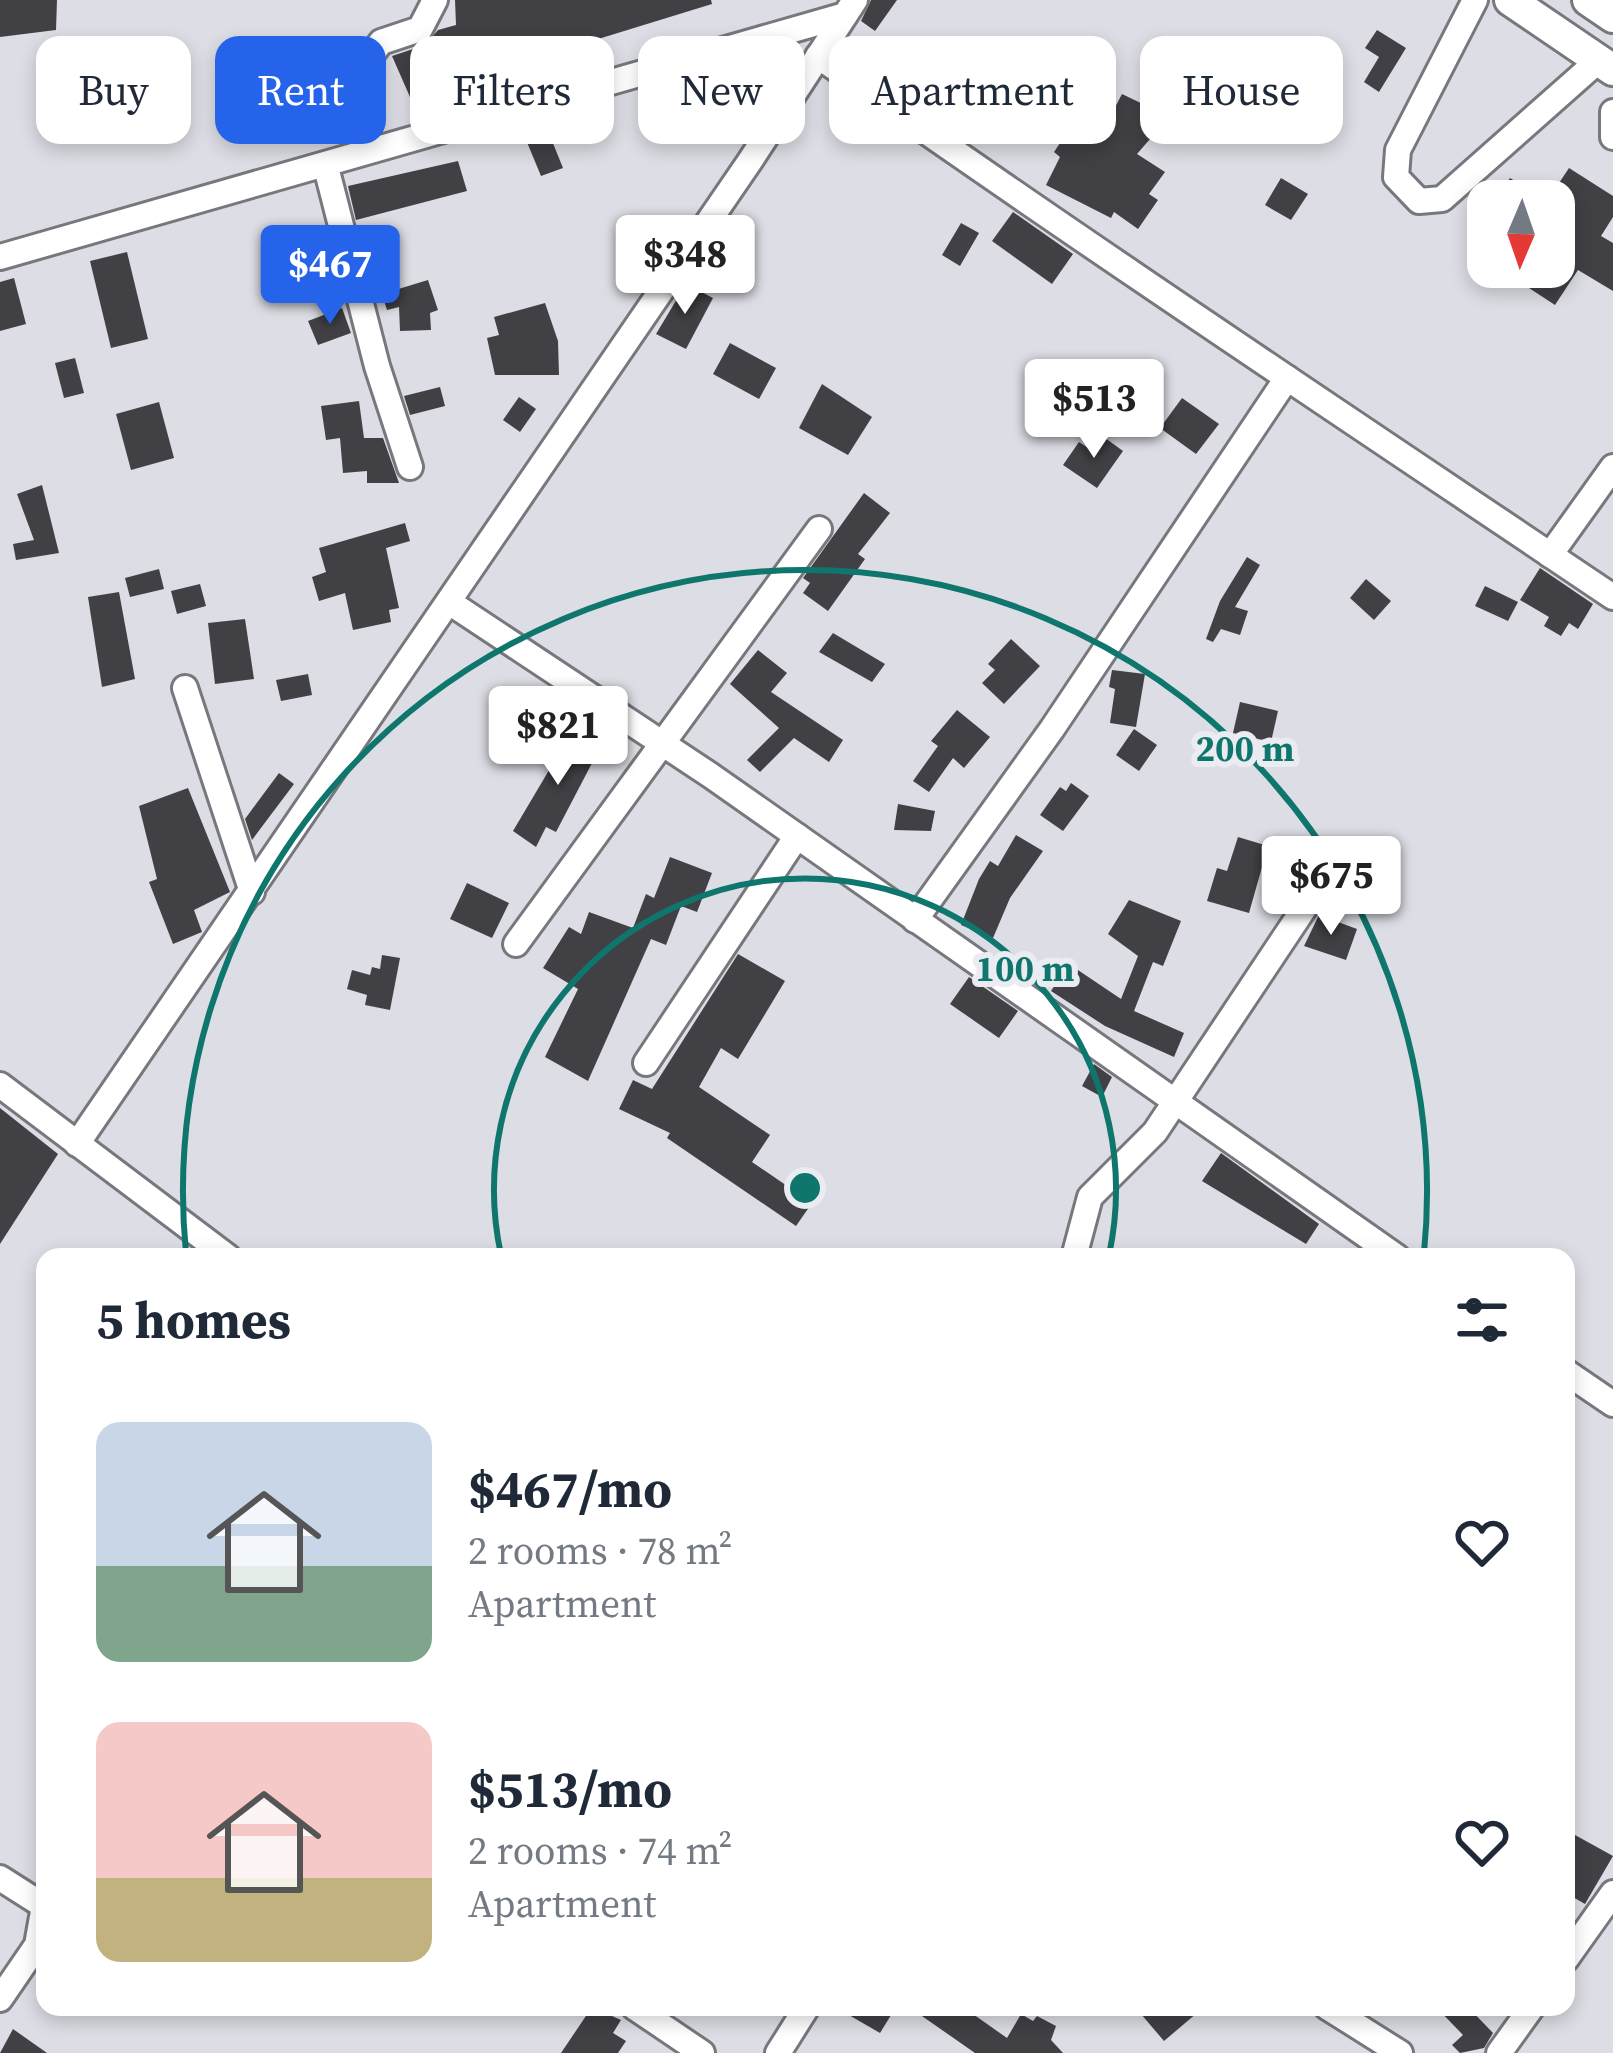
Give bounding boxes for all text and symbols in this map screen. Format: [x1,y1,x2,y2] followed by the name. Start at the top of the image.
[36,36,191,144] chip: Buy
[215,36,386,144] chip: Rent
[410,36,614,144] chip: Filters
[638,36,805,144] chip: New
[829,36,1116,144] chip: Apartment
[1140,36,1343,144] chip: House
[1467,180,1575,288] north arrow
[1467,180,1575,288] map controls
[614,215,756,317] pin: $348
[259,225,401,327] pin: $467
[643,227,727,280] text: $348
[288,237,372,290] text: $467
[1023,359,1165,461] pin: $513
[1052,371,1136,424] text: $513
[487,686,629,788] pin: $821
[516,698,600,751] text: $821
[1196,724,1294,773] text: 200 m
[1260,836,1402,938] pin: $675
[1289,848,1373,901] text: $675
[976,944,1074,993] text: 100 m
[784,1167,826,1209] centre of rings
[96,1285,291,1355] text: 5 homes
[1449,1287,1515,1353] icon: filters
[468,1454,672,1524] text: $467/mo
[192,1470,336,1614] icon: home
[1449,1509,1515,1575] icon: heart
[468,1524,732,1577] text: 2 rooms · 78 m²
[468,1577,656,1630] text: Apartment
[468,1754,672,1824] text: $513/mo
[192,1770,336,1914] icon: home
[1449,1809,1515,1875] icon: heart
[468,1824,732,1877] text: 2 rooms · 74 m²
[468,1877,656,1930] text: Apartment

